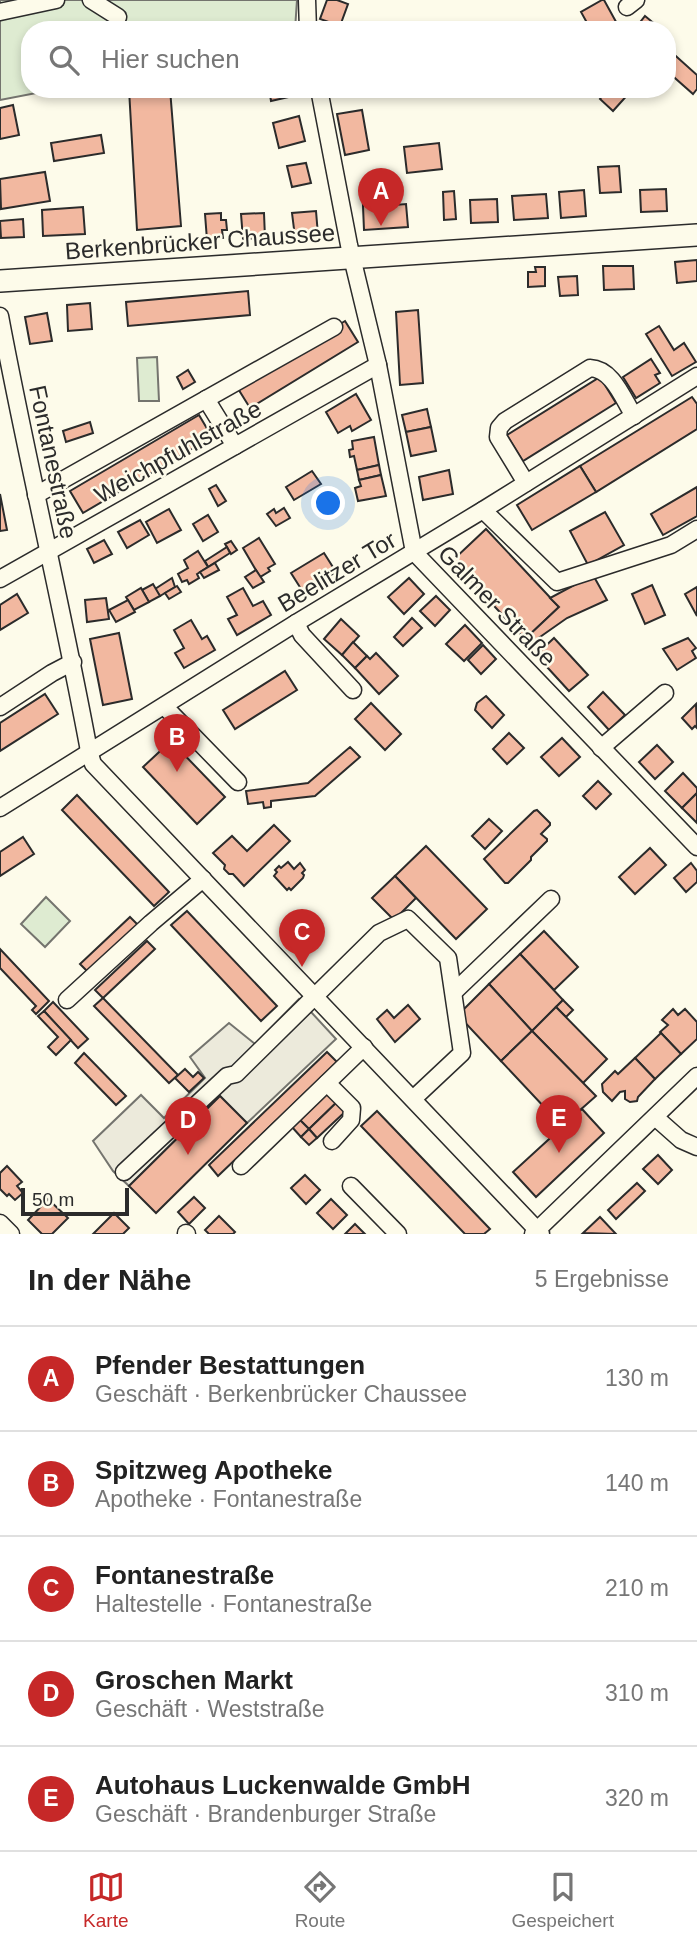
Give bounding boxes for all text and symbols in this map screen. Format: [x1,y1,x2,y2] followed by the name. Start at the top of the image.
[21,21,676,98] search box
[45,41,83,79] icon: search
[101,44,240,74] text: Hier suchen
[358,168,404,226] pin: A
[64,219,336,264] street label: Berkenbrücker Chaussee
[24,383,83,541] street label: Fontanestraße
[90,395,266,509] street label: Weichpfuhlstraße
[311,486,345,520] your location
[273,526,401,617] street label: Beelitzer Tor
[433,540,562,672] street label: Galmer Straße
[154,714,200,772] pin: B
[279,909,325,967] pin: C
[536,1095,582,1153] pin: E
[165,1097,211,1155] pin: D
[21,1185,130,1217] scale bar
[32,1189,74,1210] text: 50 m
[28,1263,191,1296] text: In der Nähe
[535,1266,669,1292] text: 5 Ergebnisse
[95,1350,365,1380] text: Pfender Bestattungen
[43,1365,59,1391] text: A
[605,1365,669,1391] text: 130 m
[95,1381,467,1407] text: Geschäft · Berkenbrücker Chaussee
[95,1455,332,1485] text: Spitzweg Apotheke
[43,1470,59,1496] text: B
[605,1470,669,1496] text: 140 m
[95,1486,362,1512] text: Apotheke · Fontanestraße
[95,1560,274,1590] text: Fontanestraße
[43,1575,59,1601] text: C
[605,1575,669,1601] text: 210 m
[95,1591,372,1617] text: Haltestelle · Fontanestraße
[95,1665,293,1695] text: Groschen Markt
[43,1680,59,1706] text: D
[605,1680,669,1706] text: 310 m
[95,1696,325,1722] text: Geschäft · Weststraße
[95,1770,471,1800] text: Autohaus Luckenwalde GmbH
[43,1785,59,1811] text: E
[605,1785,669,1811] text: 320 m
[95,1801,436,1827] text: Geschäft · Brandenburger Straße
[83,1868,128,1932] tab: Karte
[295,1868,345,1932] tab: Route
[511,1868,614,1932] tab: Gespeichert

